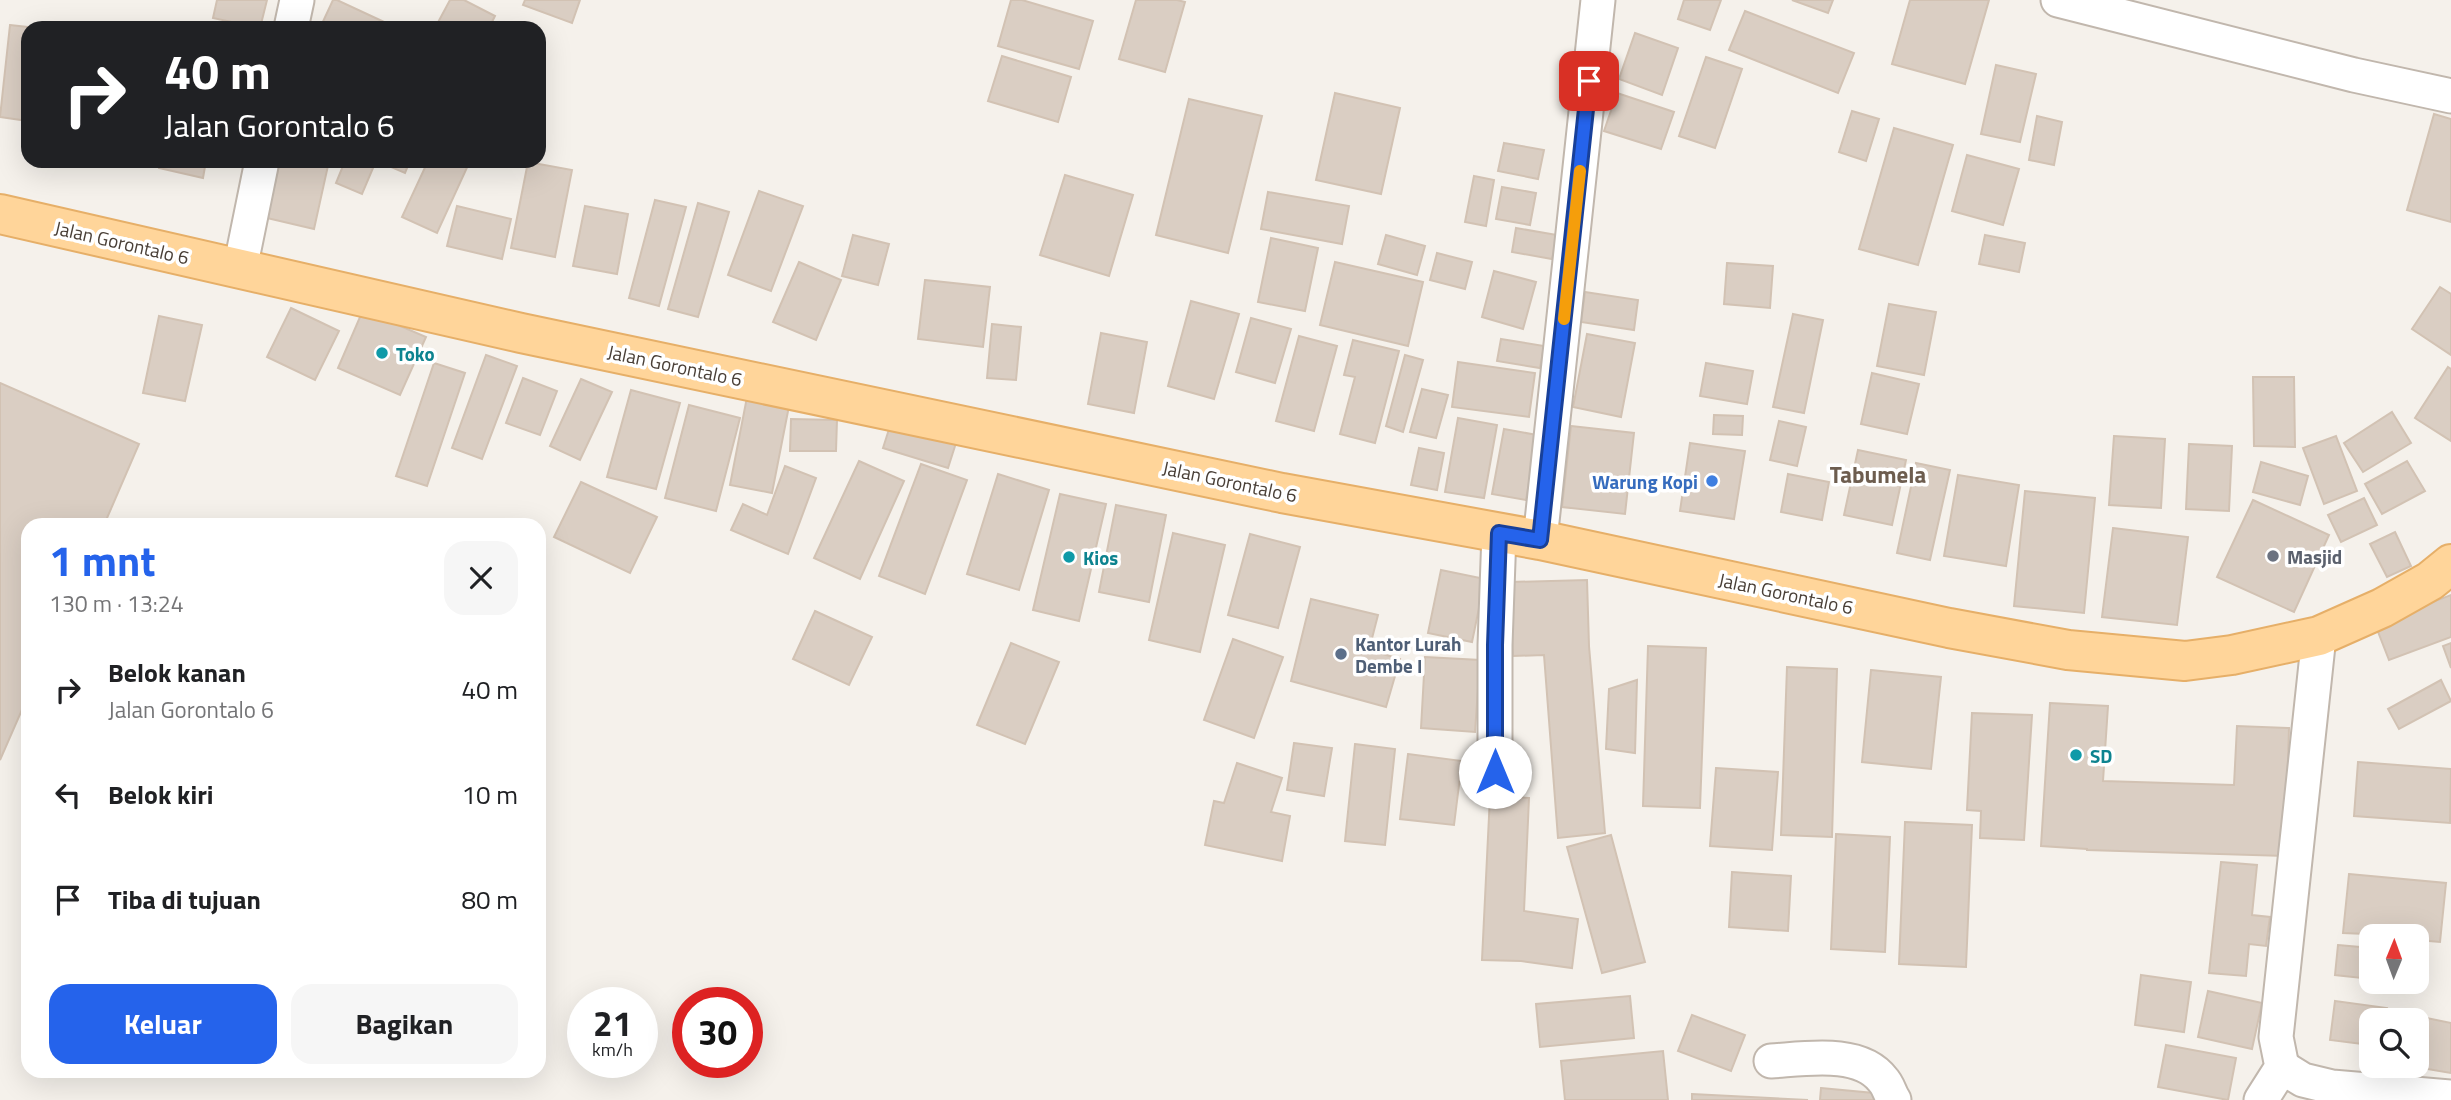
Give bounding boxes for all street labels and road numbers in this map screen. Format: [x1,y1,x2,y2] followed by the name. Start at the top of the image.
[52,212,192,272] street label: Jalan Gorontalo 6
[605,337,745,393] street label: Jalan Gorontalo 6
[1160,453,1300,509] street label: Jalan Gorontalo 6
[1716,565,1856,621] street label: Jalan Gorontalo 6

